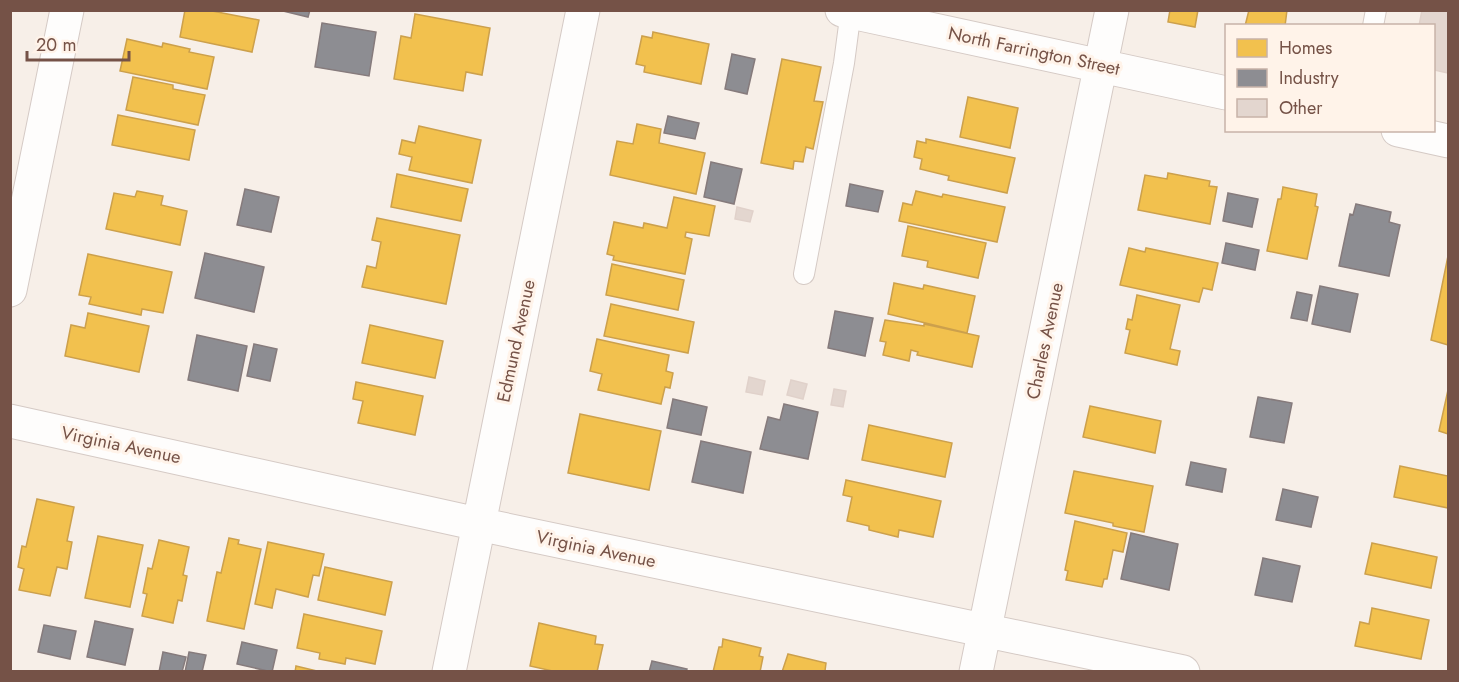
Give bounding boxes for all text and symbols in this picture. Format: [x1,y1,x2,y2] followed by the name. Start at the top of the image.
[946,20,1123,82] street label: North Farrington Street
[27,24,129,62] scale bar
[1225,24,1435,132] legend
[36,32,76,58] text: 20 m
[1279,35,1332,61] text: Homes
[1279,65,1339,91] text: Industry
[1279,95,1323,121] text: Other
[490,277,542,405] street label: Edmund Avenue
[1020,280,1070,402] street label: Charles Avenue
[59,420,183,470] street label: Virginia Avenue
[534,524,658,574] street label: Virginia Avenue

